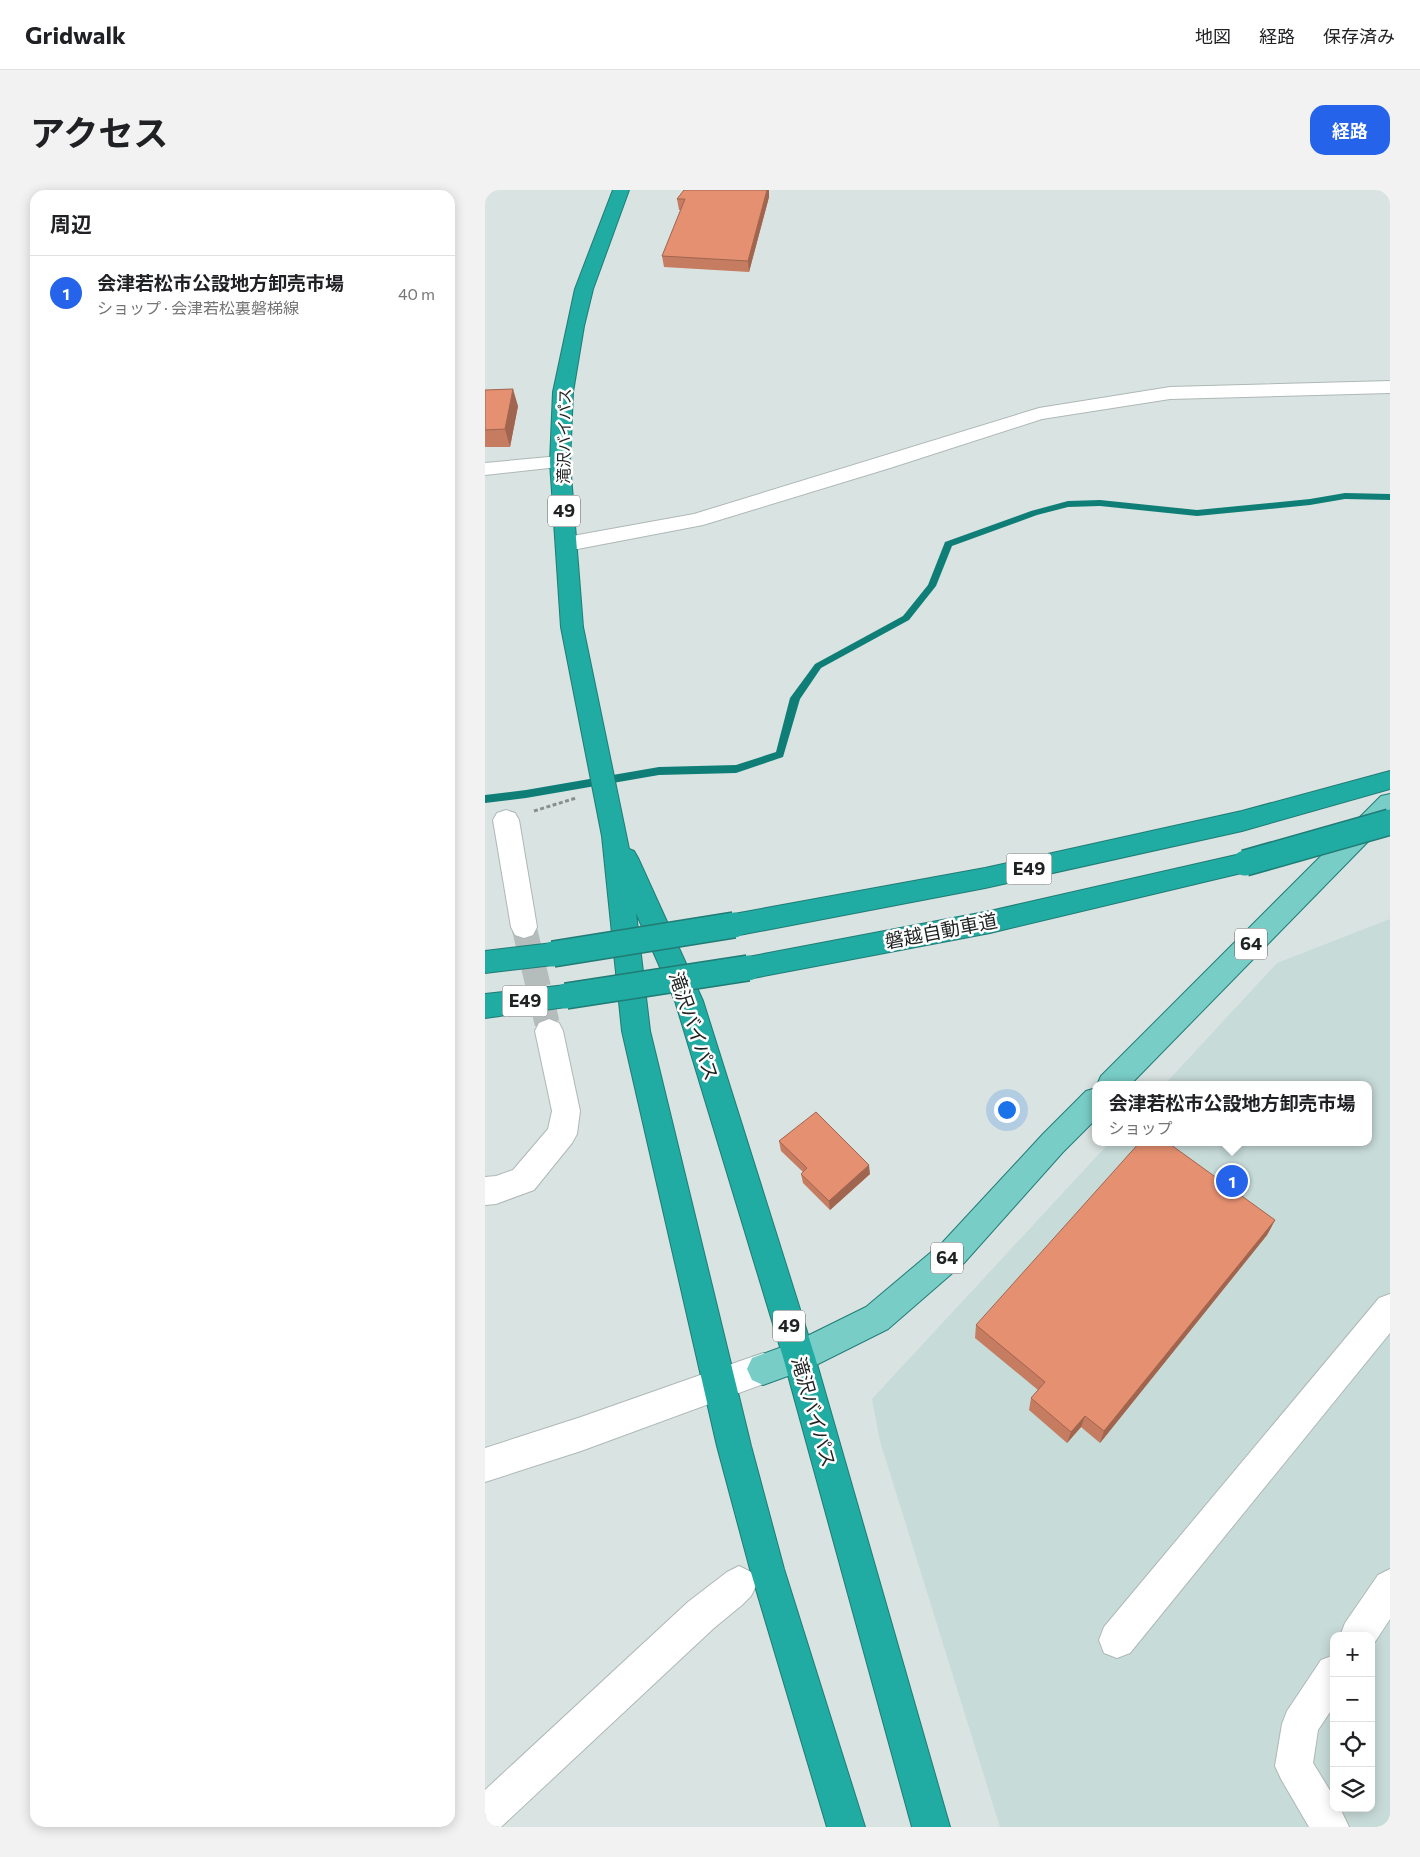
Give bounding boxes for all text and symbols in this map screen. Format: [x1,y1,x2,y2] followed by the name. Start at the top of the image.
[25,20,126,49] text: Gridwalk
[1195,25,1231,47] text: 地図
[1259,25,1295,47] text: 経路
[1323,25,1395,47] text: 保存済み
[1310,105,1390,155] button: 経路
[30,110,168,153] text: アクセス
[50,211,92,236] text: 周辺
[97,271,344,294] text: 会津若松市公設地方卸売市場
[62,284,70,303] text: 1
[398,284,435,303] text: 40 m
[97,298,299,317] text: ショップ · 会津若松裏磐梯線
[553,388,574,484] street label: 滝沢バイパス
[548,496,580,526] road number: 49
[1007,854,1051,884] road number: E49
[883,908,999,953] street label: 磐越自動車道
[1235,929,1267,960] road number: 64
[665,968,724,1083] street label: 滝沢バイパス
[503,986,547,1016] road number: E49
[1092,1081,1372,1146] popup
[1108,1091,1356,1114] text: 会津若松市公設地方卸売市場
[994,1097,1020,1123] your location
[1108,1118,1173,1137] text: ショップ
[1216,1162,1248,1200] pin: 1
[931,1242,963,1274] road number: 64
[773,1310,805,1342] road number: 49
[788,1354,841,1470] street label: 滝沢バイパス
[1330,1632,1375,1812] map controls
[1330,1632,1375,1677] button: +
[1330,1677,1375,1722] button: −
[1330,1722,1375,1767] button: locate
[1330,1767,1375,1812] button: layers

